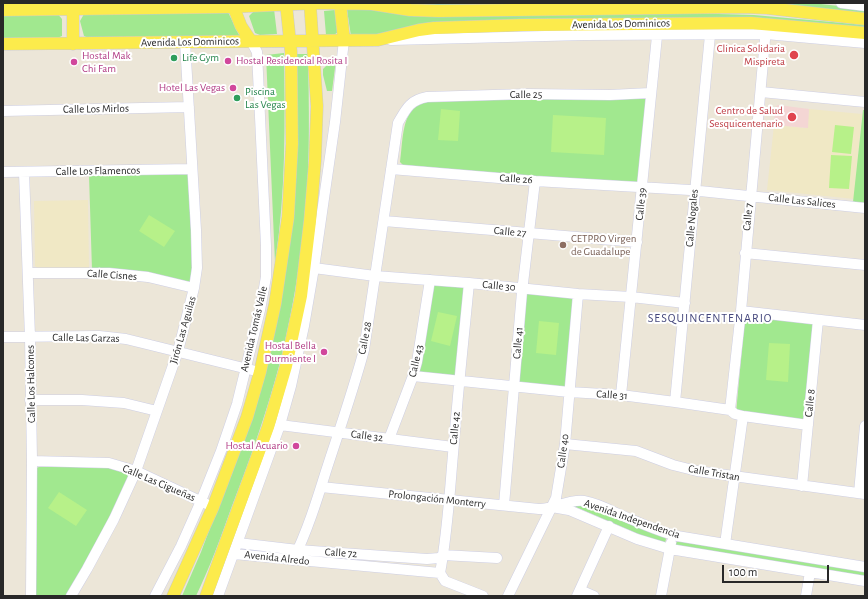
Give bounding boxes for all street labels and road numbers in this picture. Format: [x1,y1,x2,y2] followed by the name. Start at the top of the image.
[572,17,670,31] street label: Avenida Los Dominicos
[141,35,239,49] street label: Avenida Los Dominicos
[510,88,542,102] street label: Calle 25
[63,102,129,116] street label: Calle Los Mirlos
[56,164,140,178] street label: Calle Los Flamencos
[499,171,533,187] street label: Calle 26
[633,187,649,221] street label: Calle 39
[683,189,701,247] street label: Calle Nogales
[768,191,836,211] street label: Calle Las Salices
[740,203,756,231] street label: Calle 7
[493,224,527,240] street label: Calle 27
[86,267,138,283] street label: Calle Cisnes
[482,278,516,294] street label: Calle 30
[238,285,270,373] street label: Avenida Tomás Valle
[167,295,199,365] street label: Jirón Las Aguilas
[355,320,375,356] street label: Calle 28
[510,326,526,360] street label: Calle 41
[52,331,120,345] street label: Calle Las Garzas
[406,343,426,379] street label: Calle 43
[24,345,38,423] street label: Calle Los Halcones
[596,387,628,403] street label: Calle 31
[802,388,818,418] street label: Calle 8
[447,411,463,445] street label: Calle 42
[350,427,384,445] street label: Calle 32
[554,433,572,469] street label: Calle 40
[121,462,197,504] street label: Calle Las Cigueñas
[687,462,741,484] street label: Calle Tristan
[388,487,486,511] street label: Prolongación Monterry
[582,496,682,542] street label: Avenida Independencia
[324,545,358,561] street label: Calle 72
[244,548,310,568] street label: Avenida Alredo

